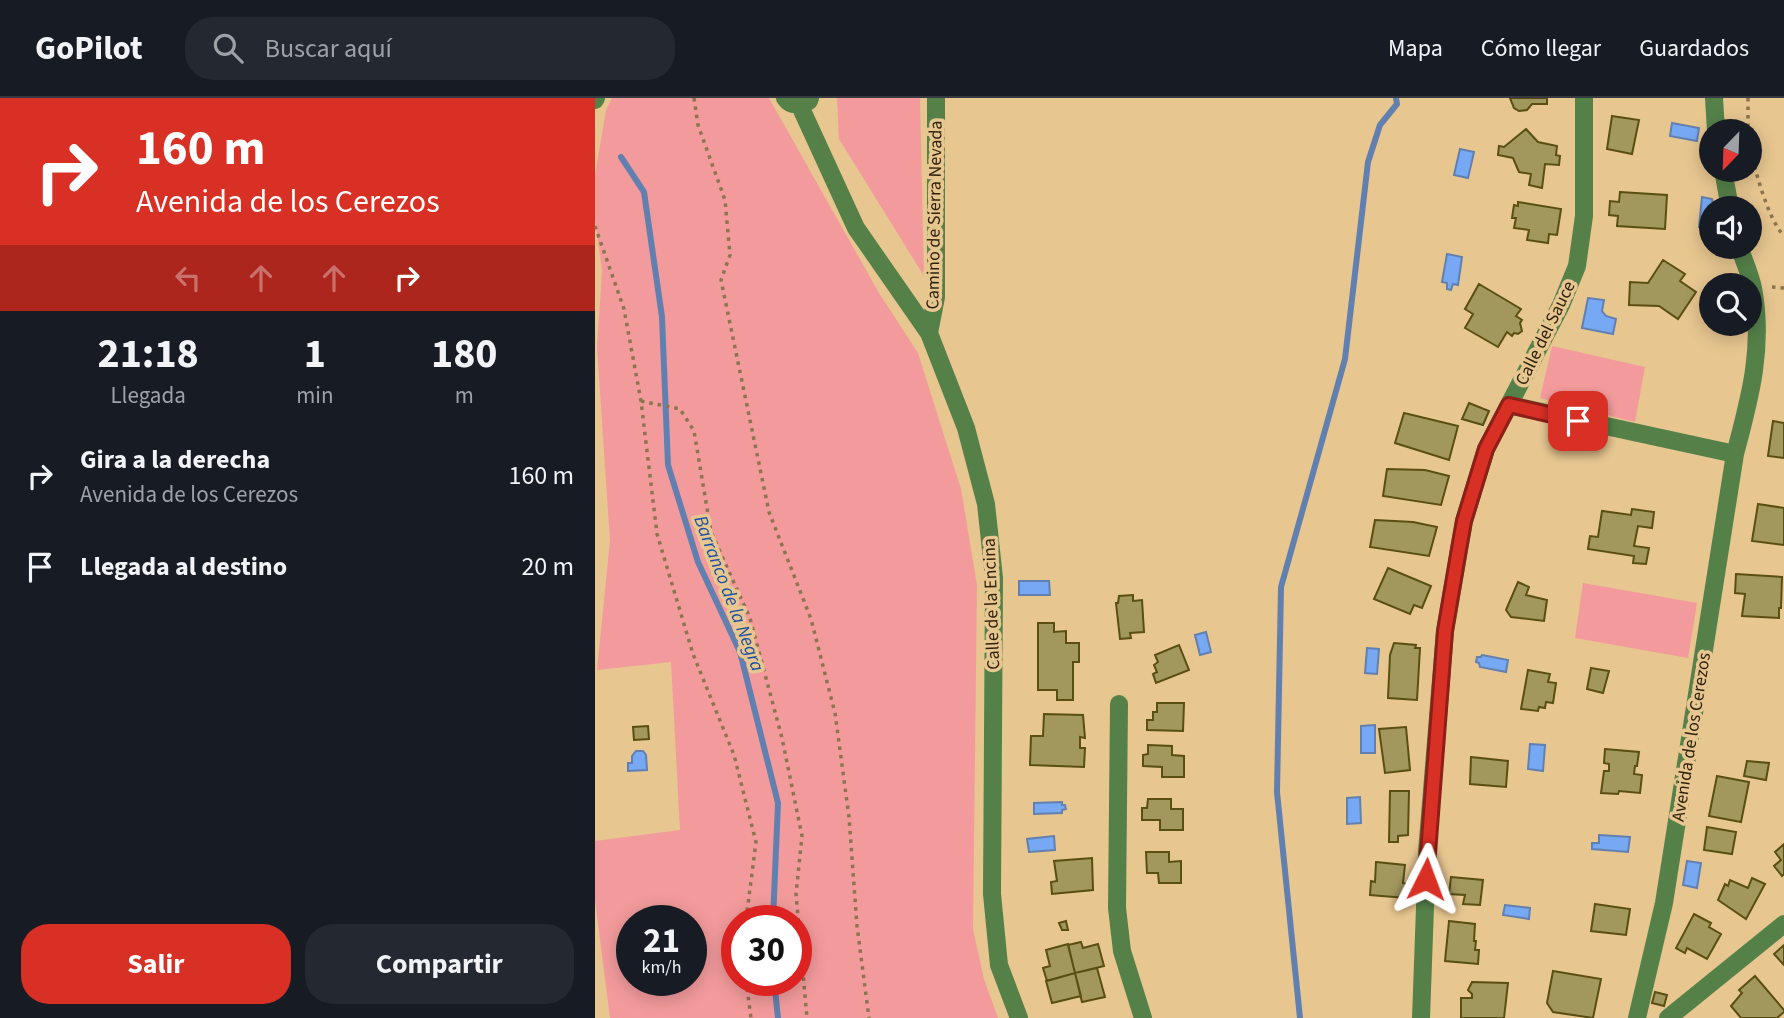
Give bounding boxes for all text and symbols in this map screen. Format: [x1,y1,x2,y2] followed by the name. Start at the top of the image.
[185,17,675,80] search box
[35,25,143,72] text: GoPilot
[209,29,247,67] icon: search
[265,30,392,67] text: Buscar aquí
[1388,31,1443,66] text: Mapa
[1481,31,1601,66] text: Cómo llegar
[1639,31,1749,66] text: Guardados
[136,114,265,184] text: 160 m
[1699,119,1762,182] north arrow
[1699,119,1762,336] map controls
[920,120,949,310] street label: Camino de Sierra Nevada
[21,126,112,217] icon: right
[136,179,440,225] text: Avenida de los Cerezos
[1699,196,1762,259] button: sound
[169,259,207,297] icon: left
[242,259,280,297] icon: ahead
[315,259,353,297] icon: ahead
[388,259,426,297] icon: right
[1699,273,1762,336] button: search
[1509,277,1582,390] street label: Calle del Sauce
[97,324,199,384] text: 21:18
[304,324,326,384] text: 1
[431,324,498,384] text: 180
[110,379,186,412] text: Llegada
[296,379,334,412] text: min
[455,379,474,412] text: m
[1548,391,1608,451] pin
[1559,402,1597,440] icon: arrive
[80,441,270,478] text: Gira a la derecha
[21,457,59,495] icon: right
[508,457,574,494] text: 160 m
[80,478,298,511] text: Avenida de los Cerezos
[686,512,771,675] water label: Barranco de la Negra
[977,538,1006,670] street label: Calle de la Encina
[21,548,59,586] icon: arrive
[80,548,287,585] text: Llegada al destino
[521,548,574,585] text: 20 m
[1666,651,1717,823] street label: Avenida de los Cerezos
[1389,842,1463,916] position arrow
[721,905,812,996] speed limit sign: 30
[643,916,680,966] text: 21
[21,924,291,1004] button: Salir
[305,924,574,1004] button: Compartir
[642,955,681,980] text: km/h

